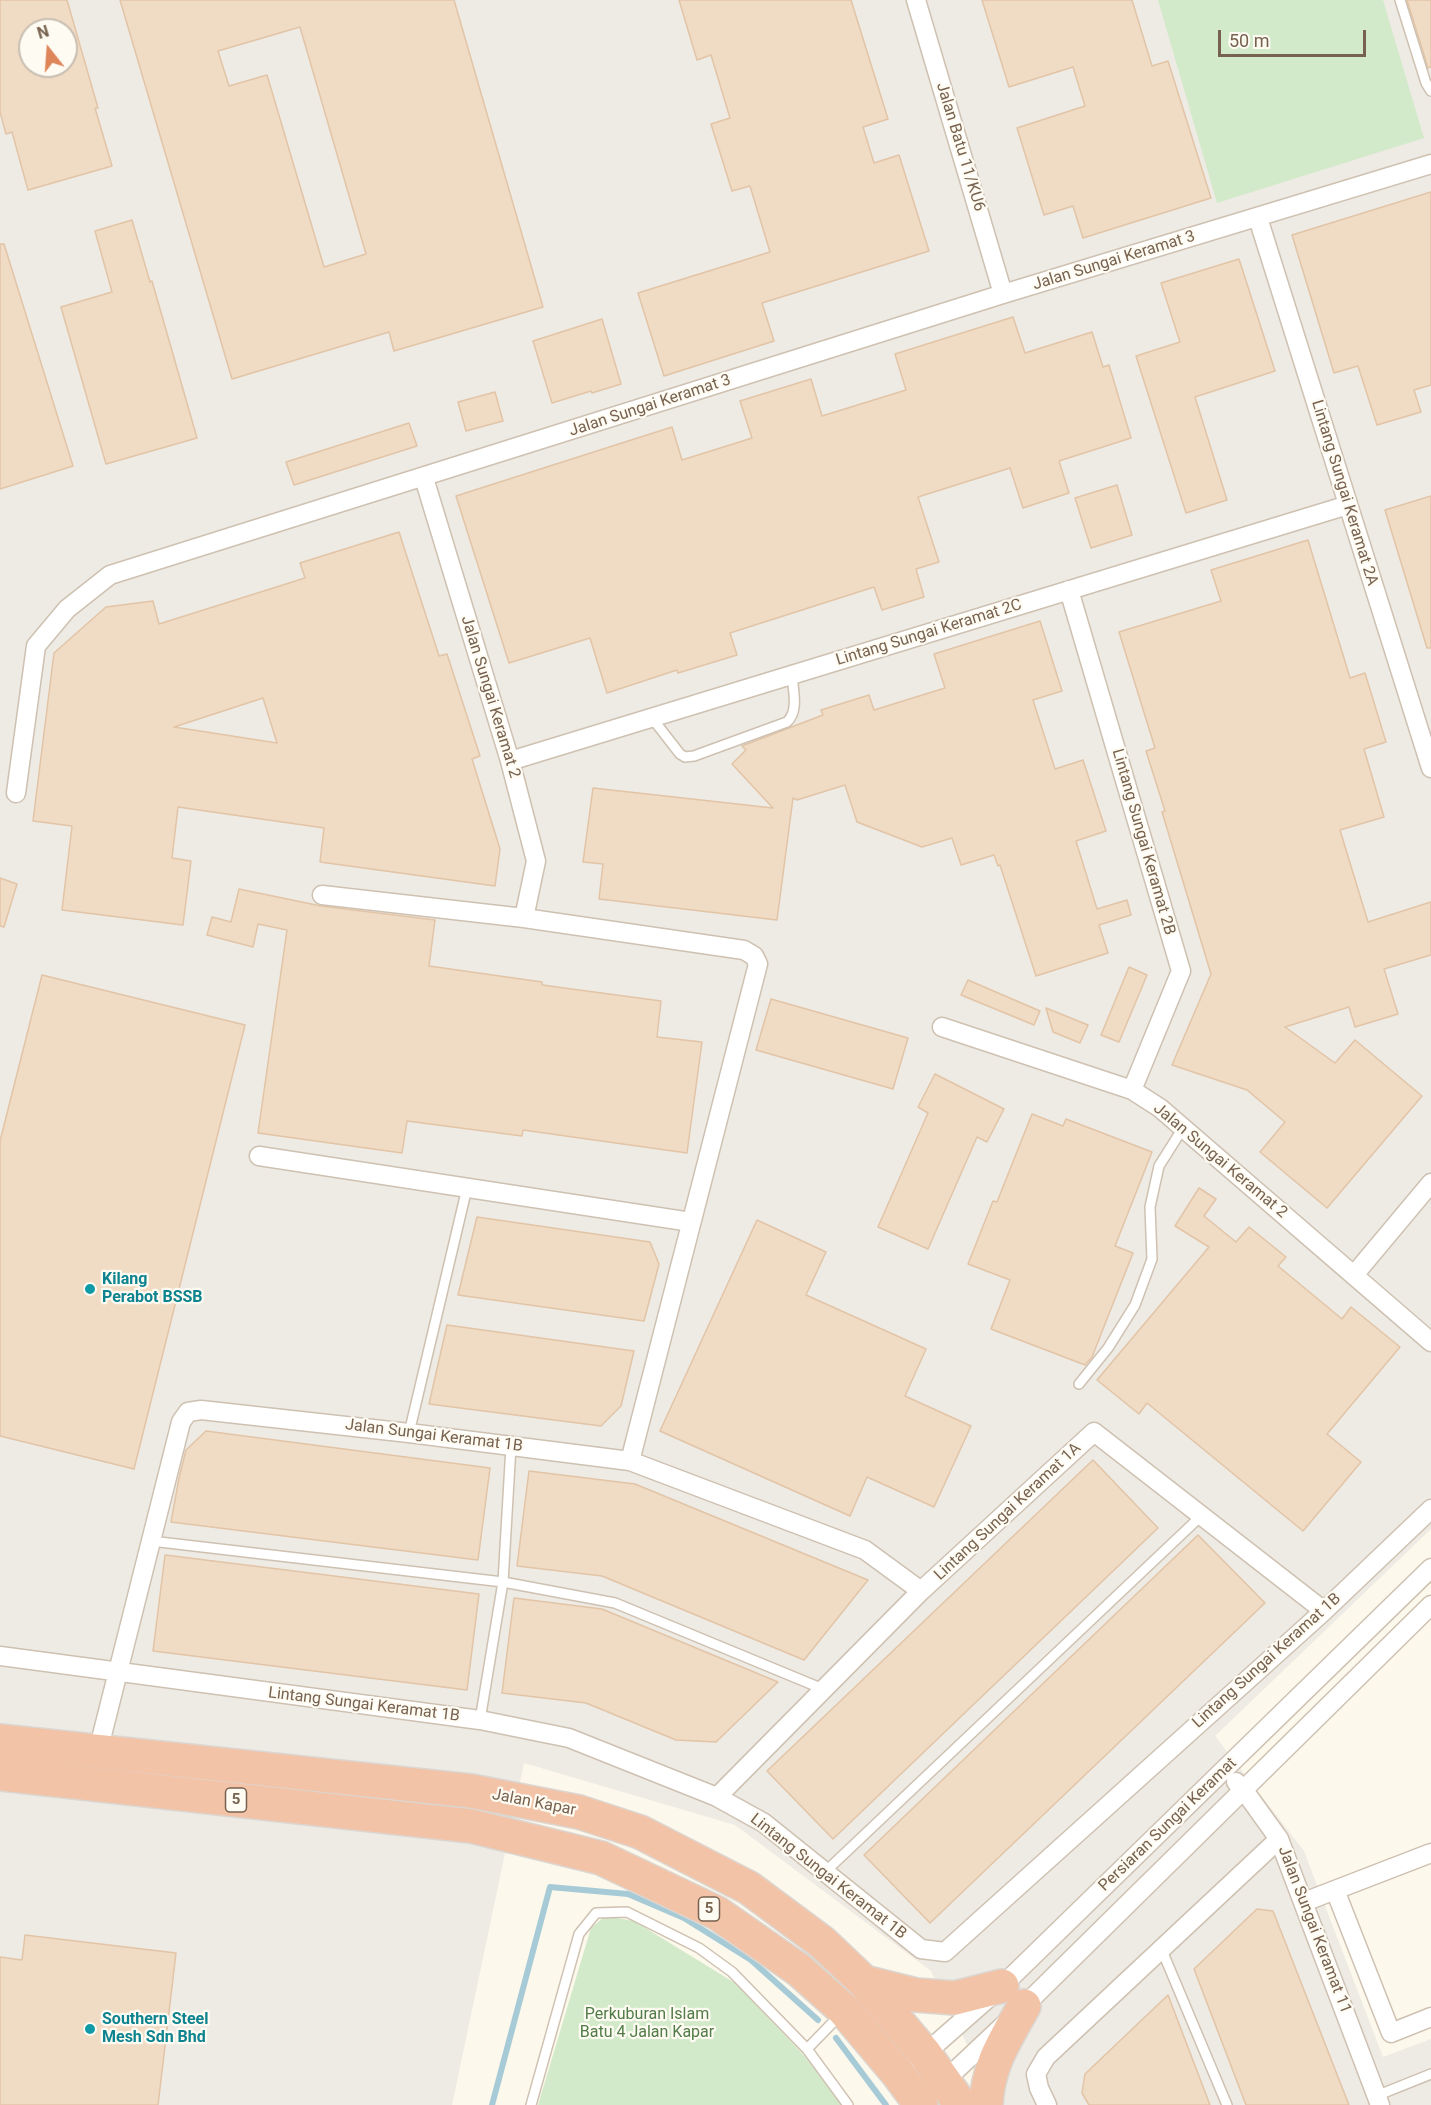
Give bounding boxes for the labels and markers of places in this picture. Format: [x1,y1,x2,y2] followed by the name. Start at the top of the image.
[102,1270,203,1308] place label: Kilang Perabot BSSB
[83,1282,97,1296] marker: Kilang Perabot BSSB
[102,2010,208,2048] place label: Southern Steel Mesh Sdn Bhd
[83,2022,97,2036] marker: Southern Steel Mesh Sdn Bhd

